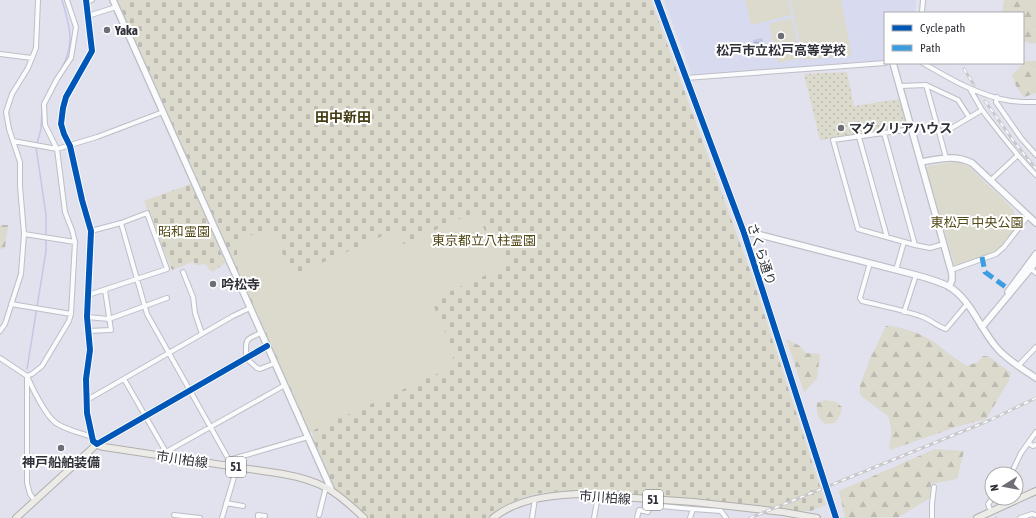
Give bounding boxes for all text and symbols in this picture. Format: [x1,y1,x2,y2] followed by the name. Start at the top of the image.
[884,12,1024,64] legend
[920,21,965,35] text: Cycle path
[114,23,138,38] place label: Yaka
[102,25,112,35] marker: Yaka
[776,31,786,41] marker: 松戸市立松戸高等学校
[920,41,941,55] text: Path
[716,43,846,58] place label: 松戸市立松戸高等学校
[315,109,371,125] district label: 田中新田
[849,121,952,136] place label: マグノリアハウス
[836,123,846,133] marker: マグノリアハウス
[931,215,1023,230] park label: 東松戸 中央公園
[744,221,779,287] street label: さくら通り
[158,224,210,239] park label: 昭和霊園
[432,233,536,248] park label: 東京都立八柱霊園
[221,277,260,292] place label: 吟松寺
[208,279,218,289] marker: 吟松寺
[56,443,66,453] marker: 神戸船舶装備
[155,448,209,471] street label: 市川柏線
[22,455,100,470] place label: 神戸船舶装備
[226,457,246,477] road number: 51
[984,466,1024,506] north arrow
[988,484,1001,492] text: N
[578,488,631,507] street label: 市川柏線
[643,490,663,510] road number: 51

